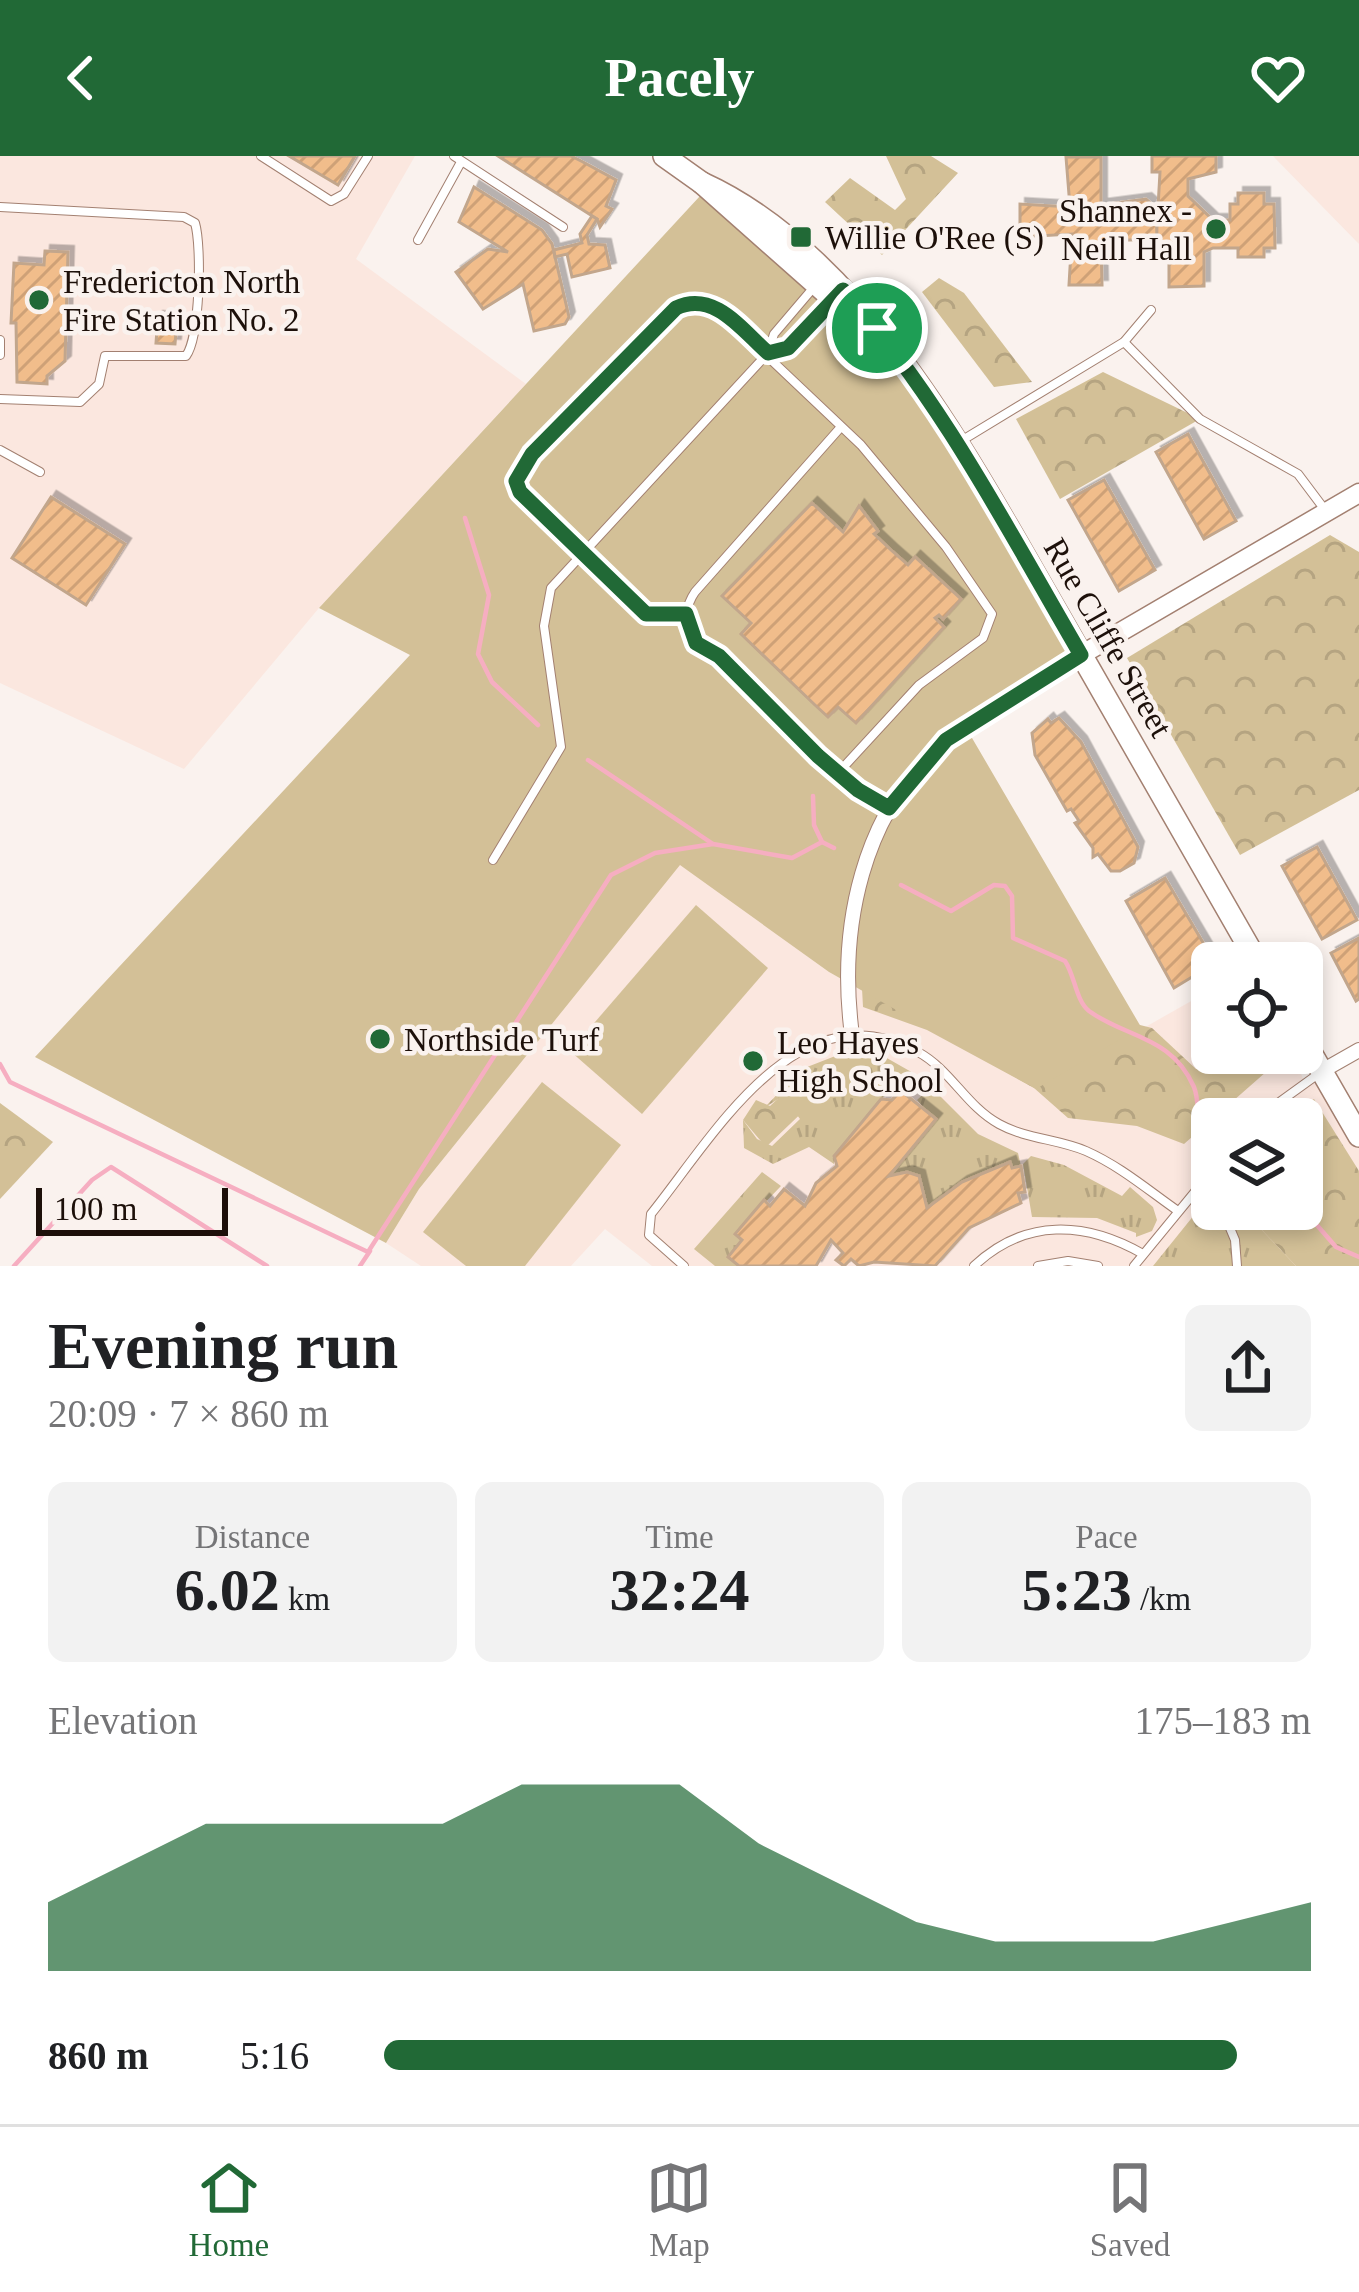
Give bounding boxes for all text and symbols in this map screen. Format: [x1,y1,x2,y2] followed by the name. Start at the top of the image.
[48,45,114,111] icon: back
[1245,45,1311,111] icon: heart
[605,48,754,108] text: Pacely
[1059,193,1192,267] place label: Shannex - Neill Hall
[1203,216,1229,242] marker: Shannex - Neill Hall
[825,220,1044,257] place label: Willie O'Ree (S)
[788,224,814,250] marker: Willie O'Ree (S)
[63,264,301,338] place label: Fredericton North Fire Station No. 2
[826,277,928,379] pin
[26,287,52,313] marker: Fredericton North Fire Station No. 2
[844,295,910,361] icon: arrive
[1037,532,1179,743] street label: Rue Cliffe Street
[1191,942,1323,1230] map controls
[1191,942,1323,1074] button: locate
[404,1022,599,1058] place label: Northside Turf
[777,1025,943,1099] place label: Leo Hayes High School
[367,1026,393,1052] marker: Northside Turf
[740,1048,766,1074] marker: Leo Hayes High School
[1191,1098,1323,1230] button: layers
[36,1182,228,1235] scale bar
[54,1191,137,1227] text: 100 m
[1185,1305,1311,1431] button: share
[48,1309,398,1382] text: Evening run
[48,1392,329,1435] text: 20:09 · 7 × 860 m
[195,1519,310,1555] text: Distance
[645,1519,714,1555] text: Time
[1075,1519,1138,1555] text: Pace
[175,1557,280,1623] text: 6.02
[610,1557,749,1623] text: 32:24
[1022,1557,1132,1623] text: 5:23
[280,1581,330,1617] text: km
[1132,1581,1191,1617] text: /km
[48,1699,197,1742] text: Elevation
[1134,1699,1311,1742] text: 175–183 m
[48,2034,149,2077] text: 860 m
[240,2034,309,2077] text: 5:16
[189,2155,269,2264] tab: Home
[646,2155,712,2264] tab: Map
[1090,2155,1170,2264] tab: Saved

